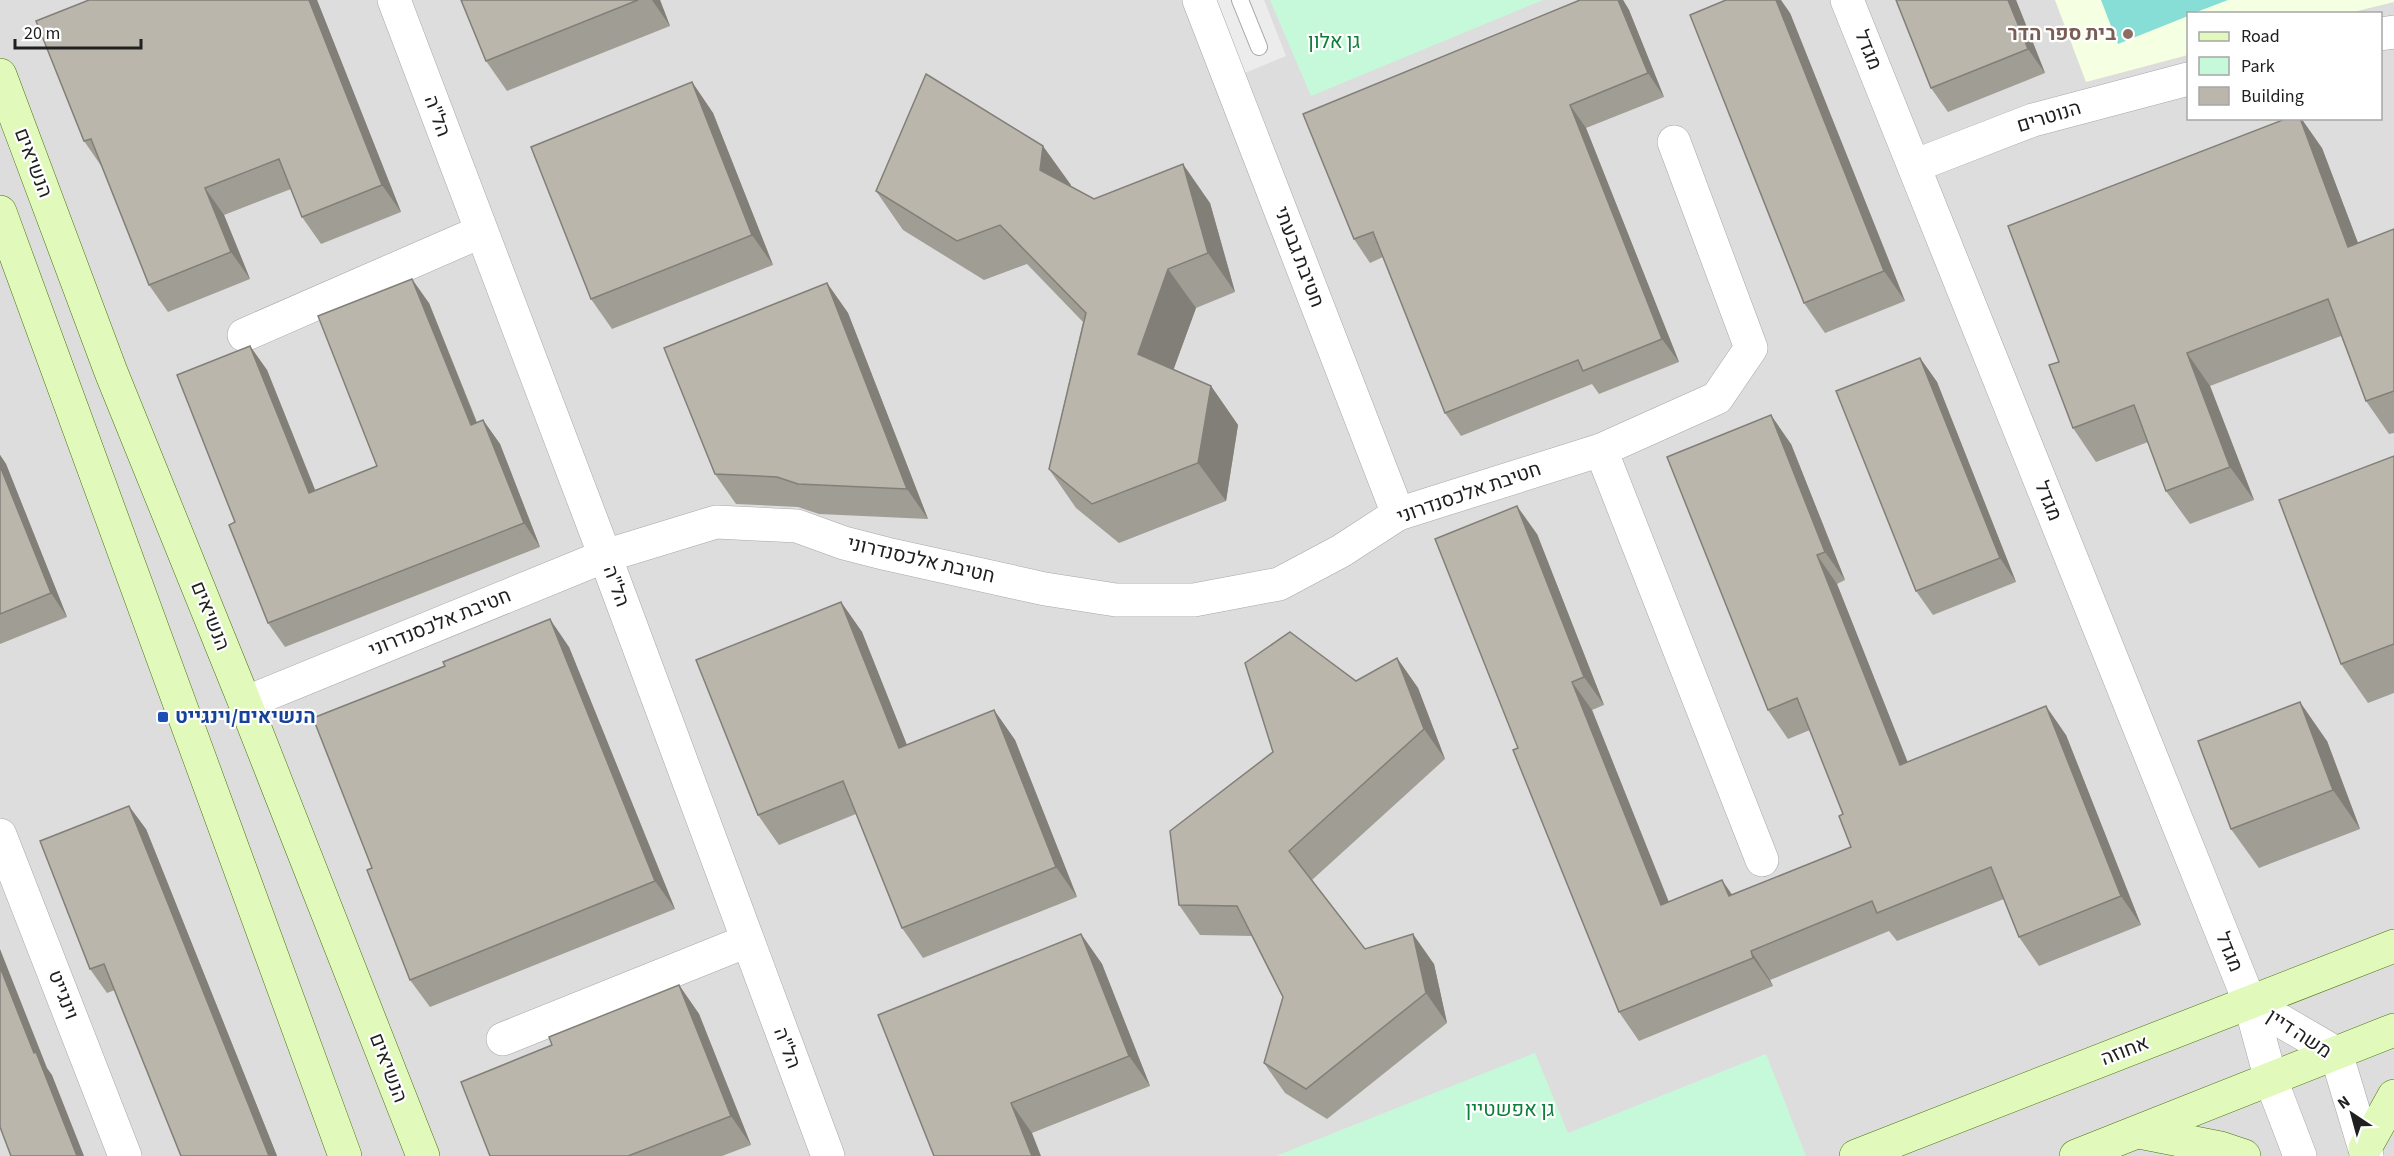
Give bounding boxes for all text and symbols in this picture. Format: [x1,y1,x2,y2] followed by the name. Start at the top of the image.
[15,12,141,50] scale bar
[2187,12,2382,120] legend
[2008,20,2116,48] place label: בית ספר הדר
[24,21,60,46] text: 20 m
[2241,24,2280,49] text: Road
[1847,26,1889,74] street label: מגדל
[2121,27,2135,41] marker: בית ספר הדר
[1308,28,1360,56] park label: גן אלון
[2241,54,2275,79] text: Park
[2241,84,2304,109] text: Building
[417,91,457,141] street label: הל"ה
[2013,94,2085,140] street label: הנוטרים
[7,124,59,202] street label: הנשיאים
[1267,203,1331,311] street label: חטיבת גבעתי
[1393,455,1545,531] street label: חטיבת אלכסנדרוני
[2027,477,2069,525] street label: מגדל
[844,529,998,591] street label: חטיבת אלכסנדרוני
[596,561,636,611] street label: הל"ה
[183,577,237,655] street label: הנשיאים
[365,582,515,664] street label: חטיבת אלכסנדרוני
[175,703,316,731] place label: הנשיאים/וינגייט
[156,710,170,724] marker: הנשיאים/וינגייט
[2208,928,2250,976] street label: מגדל
[41,966,85,1024] street label: וינגייט
[2261,1002,2337,1066] street label: משה דיין
[766,1023,808,1073] street label: הל"ה
[362,1029,414,1107] street label: הנשיאים
[2097,1029,2153,1073] street label: אחוזה
[2322,1084,2382,1144] north arrow
[2333,1091,2355,1115] text: N
[1466,1096,1554,1124] park label: גן אפשטיין

